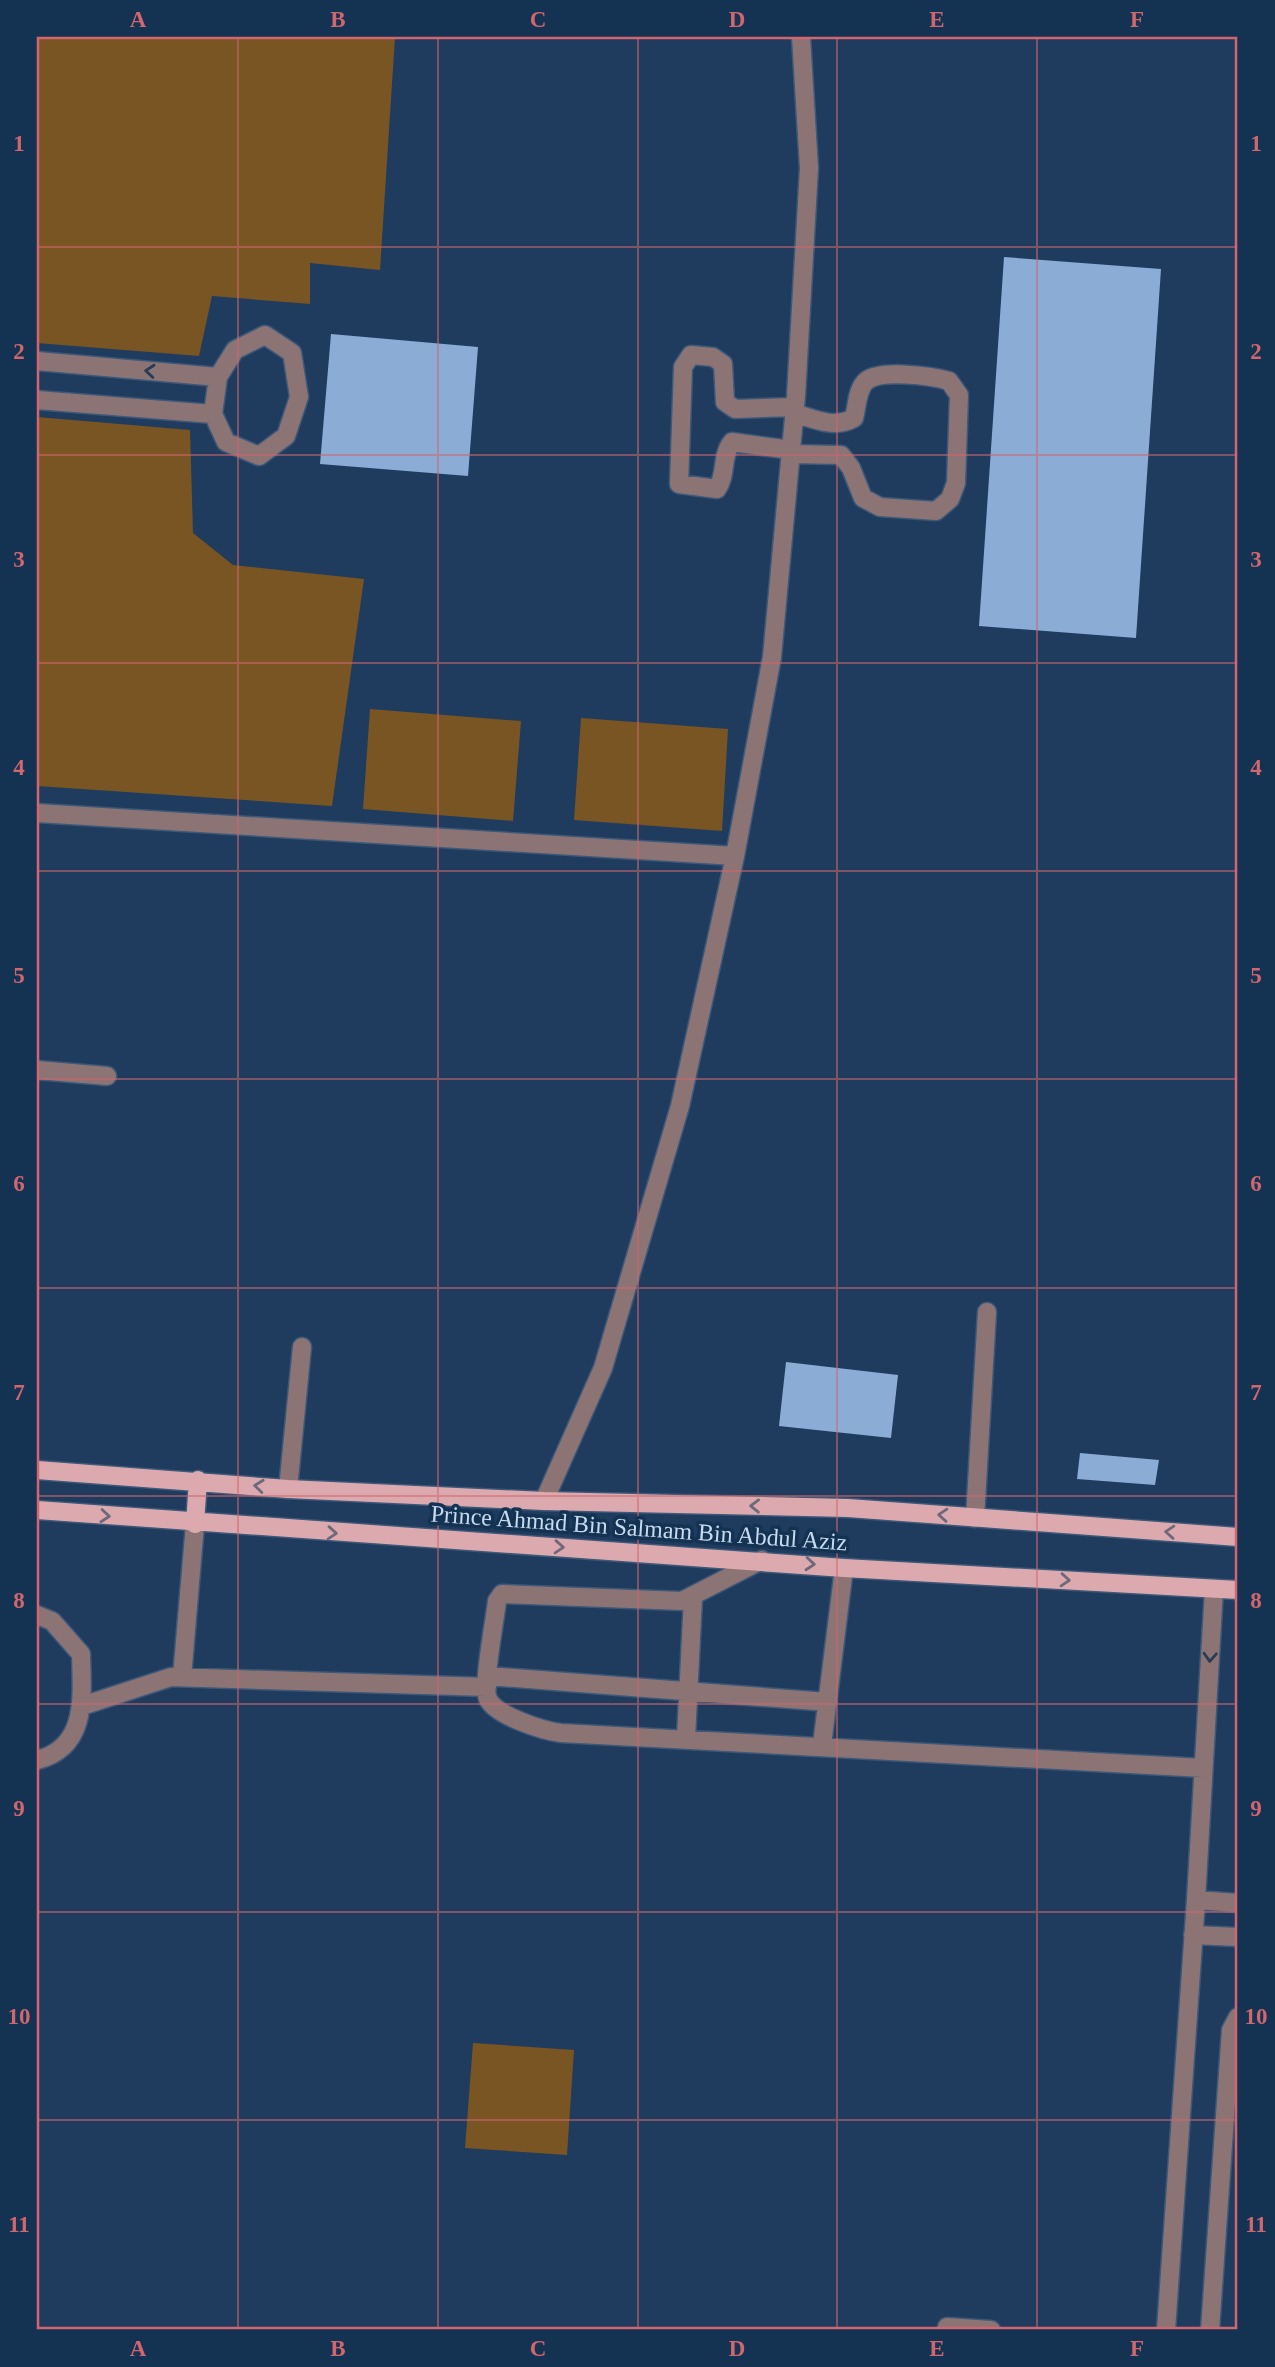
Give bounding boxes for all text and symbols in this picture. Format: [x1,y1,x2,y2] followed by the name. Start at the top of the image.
[130,7,147,32] text: A
[330,7,346,32] text: B
[530,7,546,32] text: C
[729,7,745,32] text: D
[929,7,945,32] text: E
[1130,7,1144,32] text: F
[13,131,25,156] text: 1
[1250,131,1262,156] text: 1
[13,339,25,364] text: 2
[1250,339,1262,364] text: 2
[144,364,155,379] one-way arrow
[13,547,25,572] text: 3
[1250,547,1262,572] text: 3
[13,755,25,780] text: 4
[1250,755,1262,780] text: 4
[13,963,25,988] text: 5
[1250,963,1262,988] text: 5
[13,1171,25,1196] text: 6
[1250,1171,1262,1196] text: 6
[13,1380,25,1405] text: 7
[1250,1380,1262,1405] text: 7
[253,1479,264,1494] one-way arrow
[750,1499,761,1514] one-way arrow
[430,1500,848,1556] street label: Prince Ahmad Bin Salmam Bin Abdul Aziz
[100,1508,111,1523] one-way arrow
[938,1508,949,1523] one-way arrow
[326,1525,337,1540] one-way arrow
[1164,1525,1175,1540] one-way arrow
[553,1539,564,1554] one-way arrow
[805,1556,816,1571] one-way arrow
[1060,1572,1071,1587] one-way arrow
[13,1588,25,1613] text: 8
[1250,1588,1262,1613] text: 8
[1203,1652,1218,1663] one-way arrow
[13,1796,25,1821] text: 9
[1250,1796,1262,1821] text: 9
[8,2004,31,2029] text: 10
[1245,2004,1268,2029] text: 10
[8,2212,30,2237] text: 11
[1245,2212,1267,2237] text: 11
[130,2336,147,2361] text: A
[330,2336,346,2361] text: B
[530,2336,546,2361] text: C
[729,2336,745,2361] text: D
[929,2336,945,2361] text: E
[1130,2336,1144,2361] text: F

